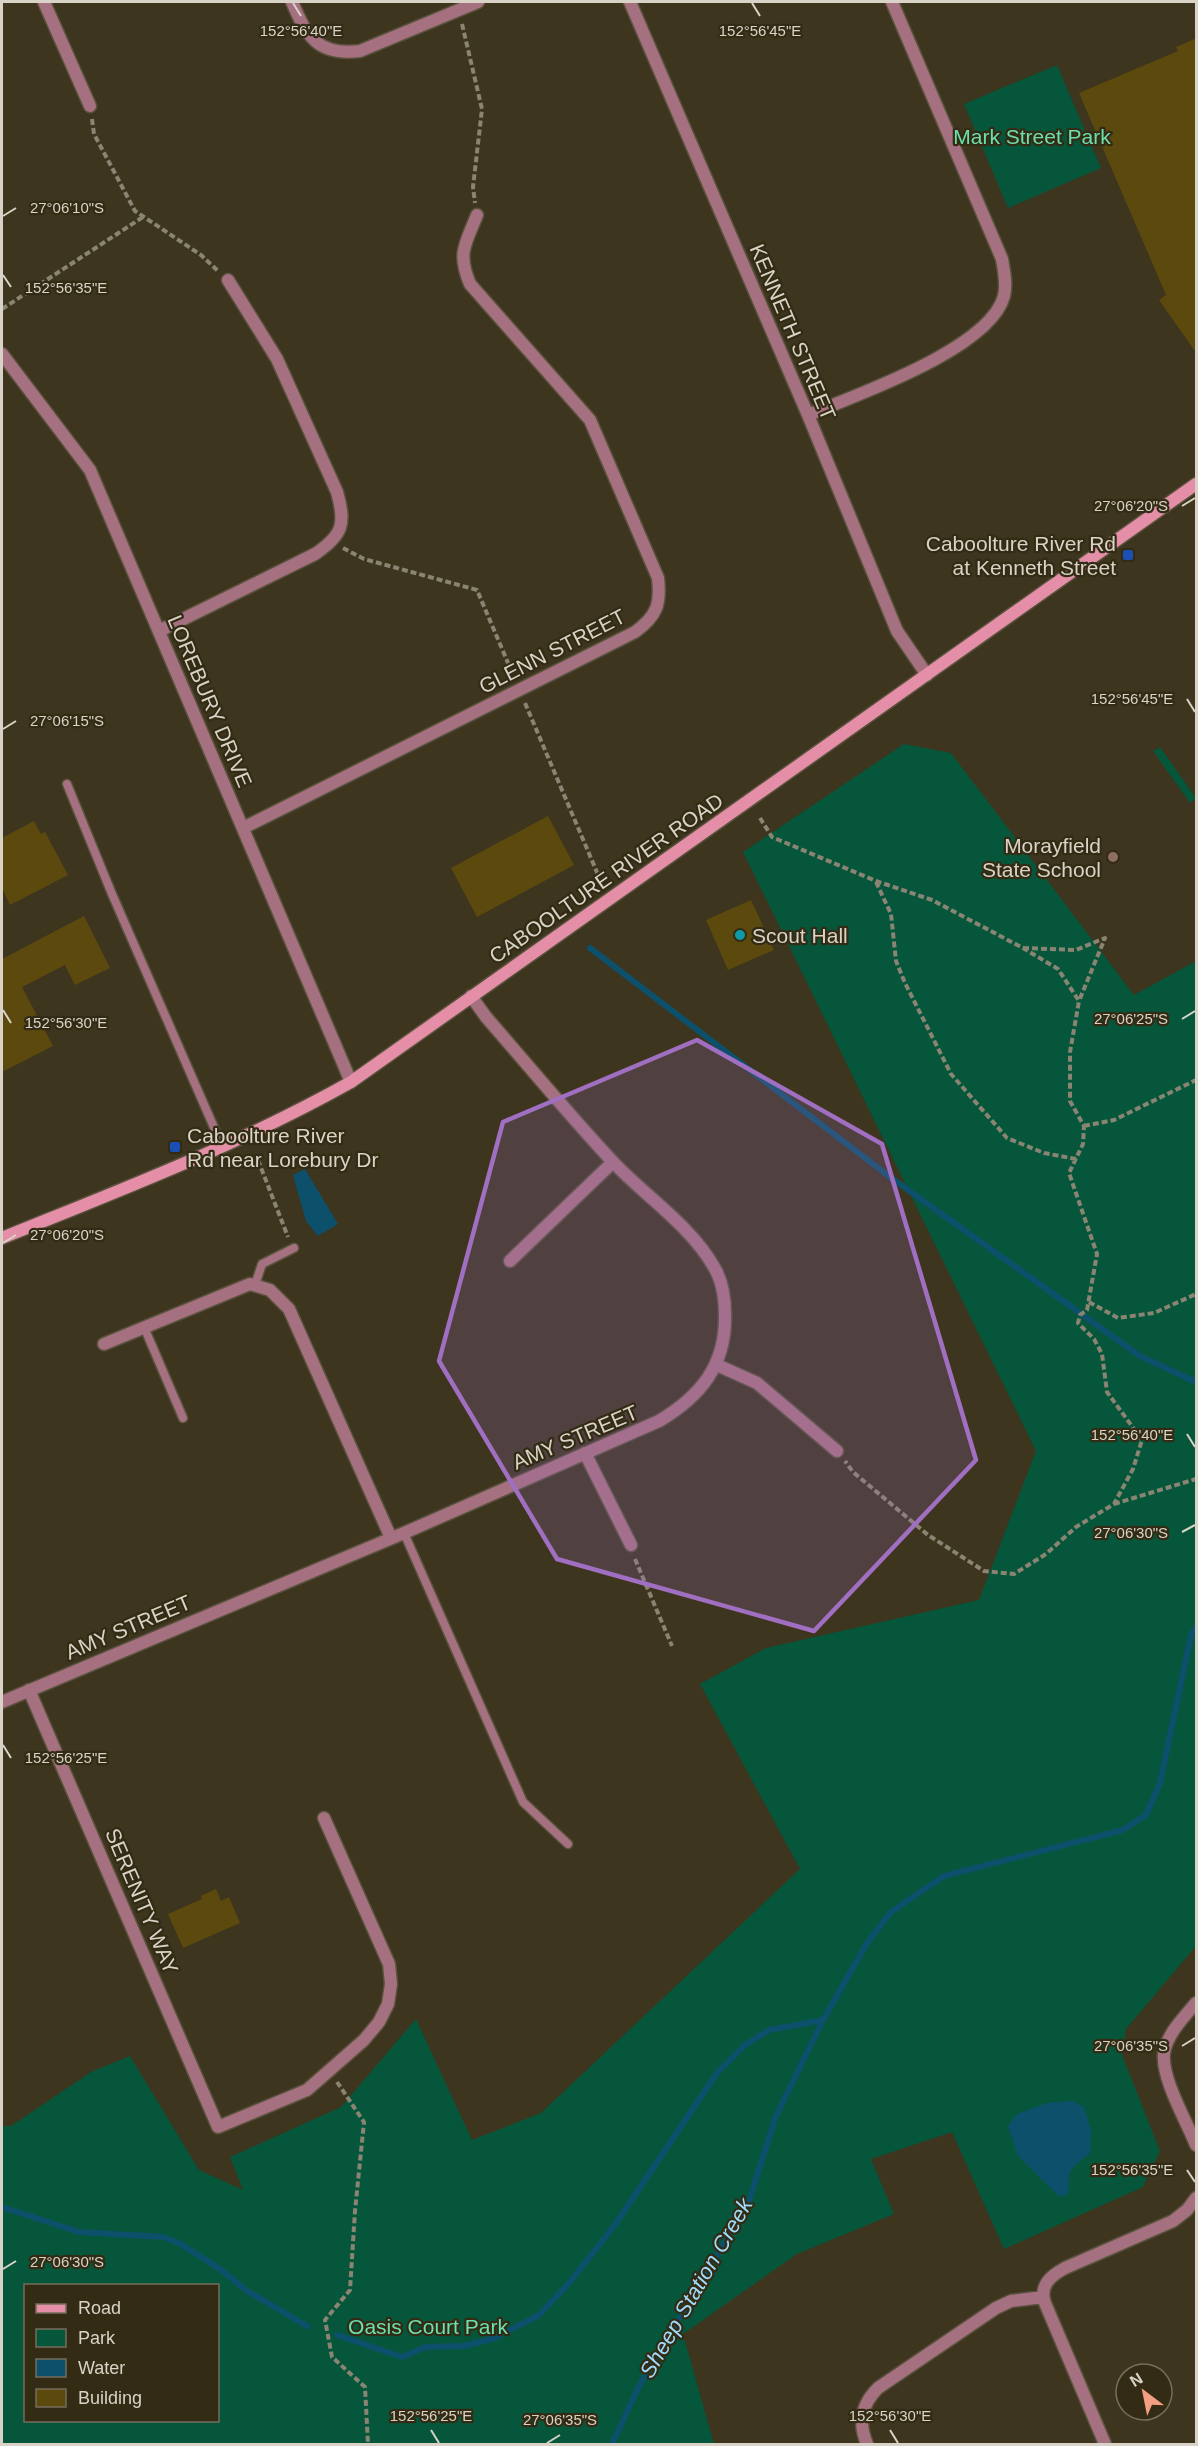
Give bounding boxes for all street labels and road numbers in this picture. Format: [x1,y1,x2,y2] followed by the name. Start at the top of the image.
[745,241,841,424] street label: KENNETH STREET
[475,604,629,698] street label: GLENN STREET
[163,611,257,791] street label: LOREBURY DRIVE
[485,788,727,968] street label: CABOOLTURE RIVER ROAD
[509,1400,641,1474] street label: AMY STREET
[62,1590,194,1664] street label: AMY STREET
[101,1825,183,1977] street label: SERENITY WAY

